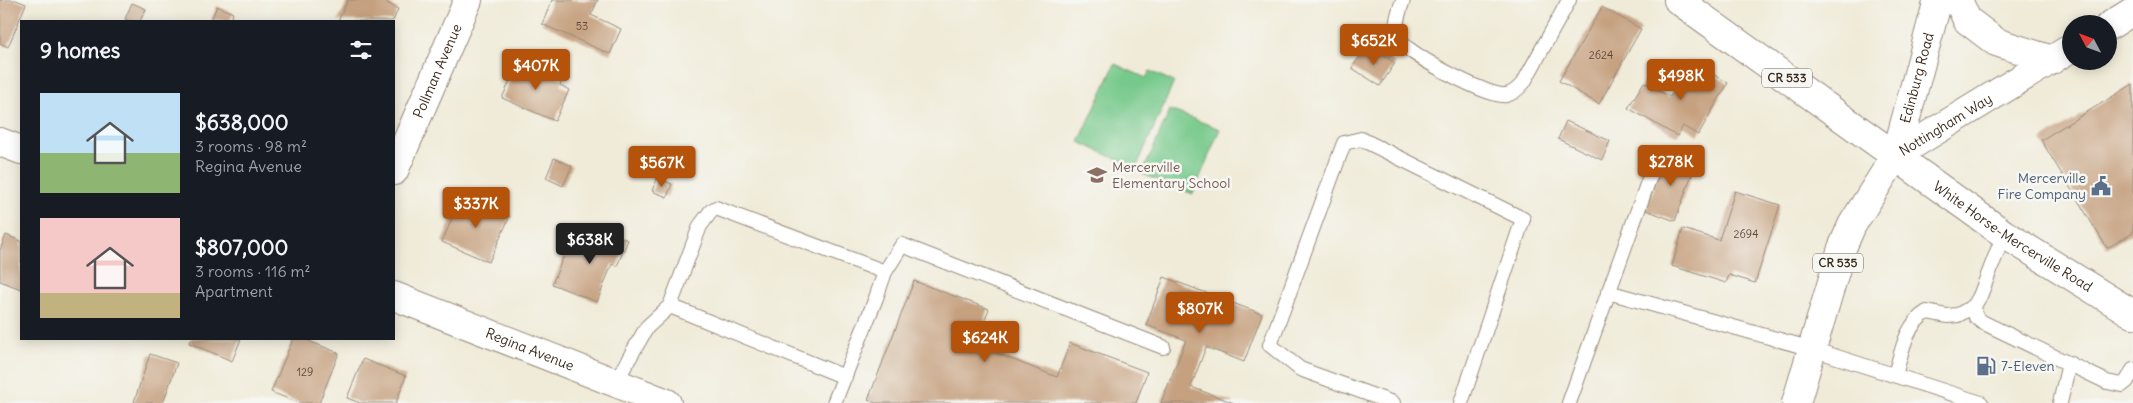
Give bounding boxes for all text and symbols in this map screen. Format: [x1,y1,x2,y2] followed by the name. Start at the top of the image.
[2062,15,2118,70] north arrow
[2062,15,2117,70] map controls
[576,19,588,33] house number: 53
[409,21,466,121] street label: Pollman Avenue
[1339,23,1409,66] pin: $652K
[1351,30,1397,50] text: $652K
[1896,31,1938,125] street label: Edinburg Road
[347,36,375,64] icon: filters
[40,37,120,64] text: 9 homes
[501,48,571,91] pin: $407K
[1589,48,1613,62] house number: 2624
[513,55,559,75] text: $407K
[1646,58,1716,101] pin: $498K
[1658,65,1704,85] text: $498K
[1762,68,1812,88] road number: CR 533
[1896,89,1995,160] street label: Nottingham Way
[195,109,289,136] text: $638,000
[80,113,140,173] icon: home
[195,136,307,156] text: 3 rooms · 98 m²
[1636,144,1706,187] pin: $278K
[627,146,697,188] pin: $567K
[1649,151,1693,171] text: $278K
[639,152,685,172] text: $567K
[195,156,302,176] text: Regina Avenue
[1112,158,1230,192] place label: Mercerville Elementary School
[1086,164,1108,186] school or university icon: Mercerville Elementary School
[1998,169,2086,203] place label: Mercerville Fire Company
[2090,175,2112,197] public building icon: Mercerville Fire Company
[1930,177,2096,296] street label: White Horse-Mercerville Road
[441,186,511,229] pin: $337K
[454,193,498,213] text: $337K
[555,222,625,265] pin: $638K
[1733,227,1759,241] house number: 2694
[567,229,613,249] text: $638K
[195,234,288,261] text: $807,000
[80,238,140,298] icon: home
[1813,254,1863,272] road number: CR 535
[195,261,311,281] text: 3 rooms · 116 m²
[195,281,273,301] text: Apartment
[1165,292,1235,334] pin: $807K
[1177,298,1223,318] text: $807K
[950,320,1020,363] pin: $624K
[483,324,577,375] street label: Regina Avenue
[962,327,1008,347] text: $624K
[1975,355,1997,377] fuel station icon: 7-Eleven
[2001,357,2055,375] place label: 7-Eleven
[297,365,313,379] house number: 129

